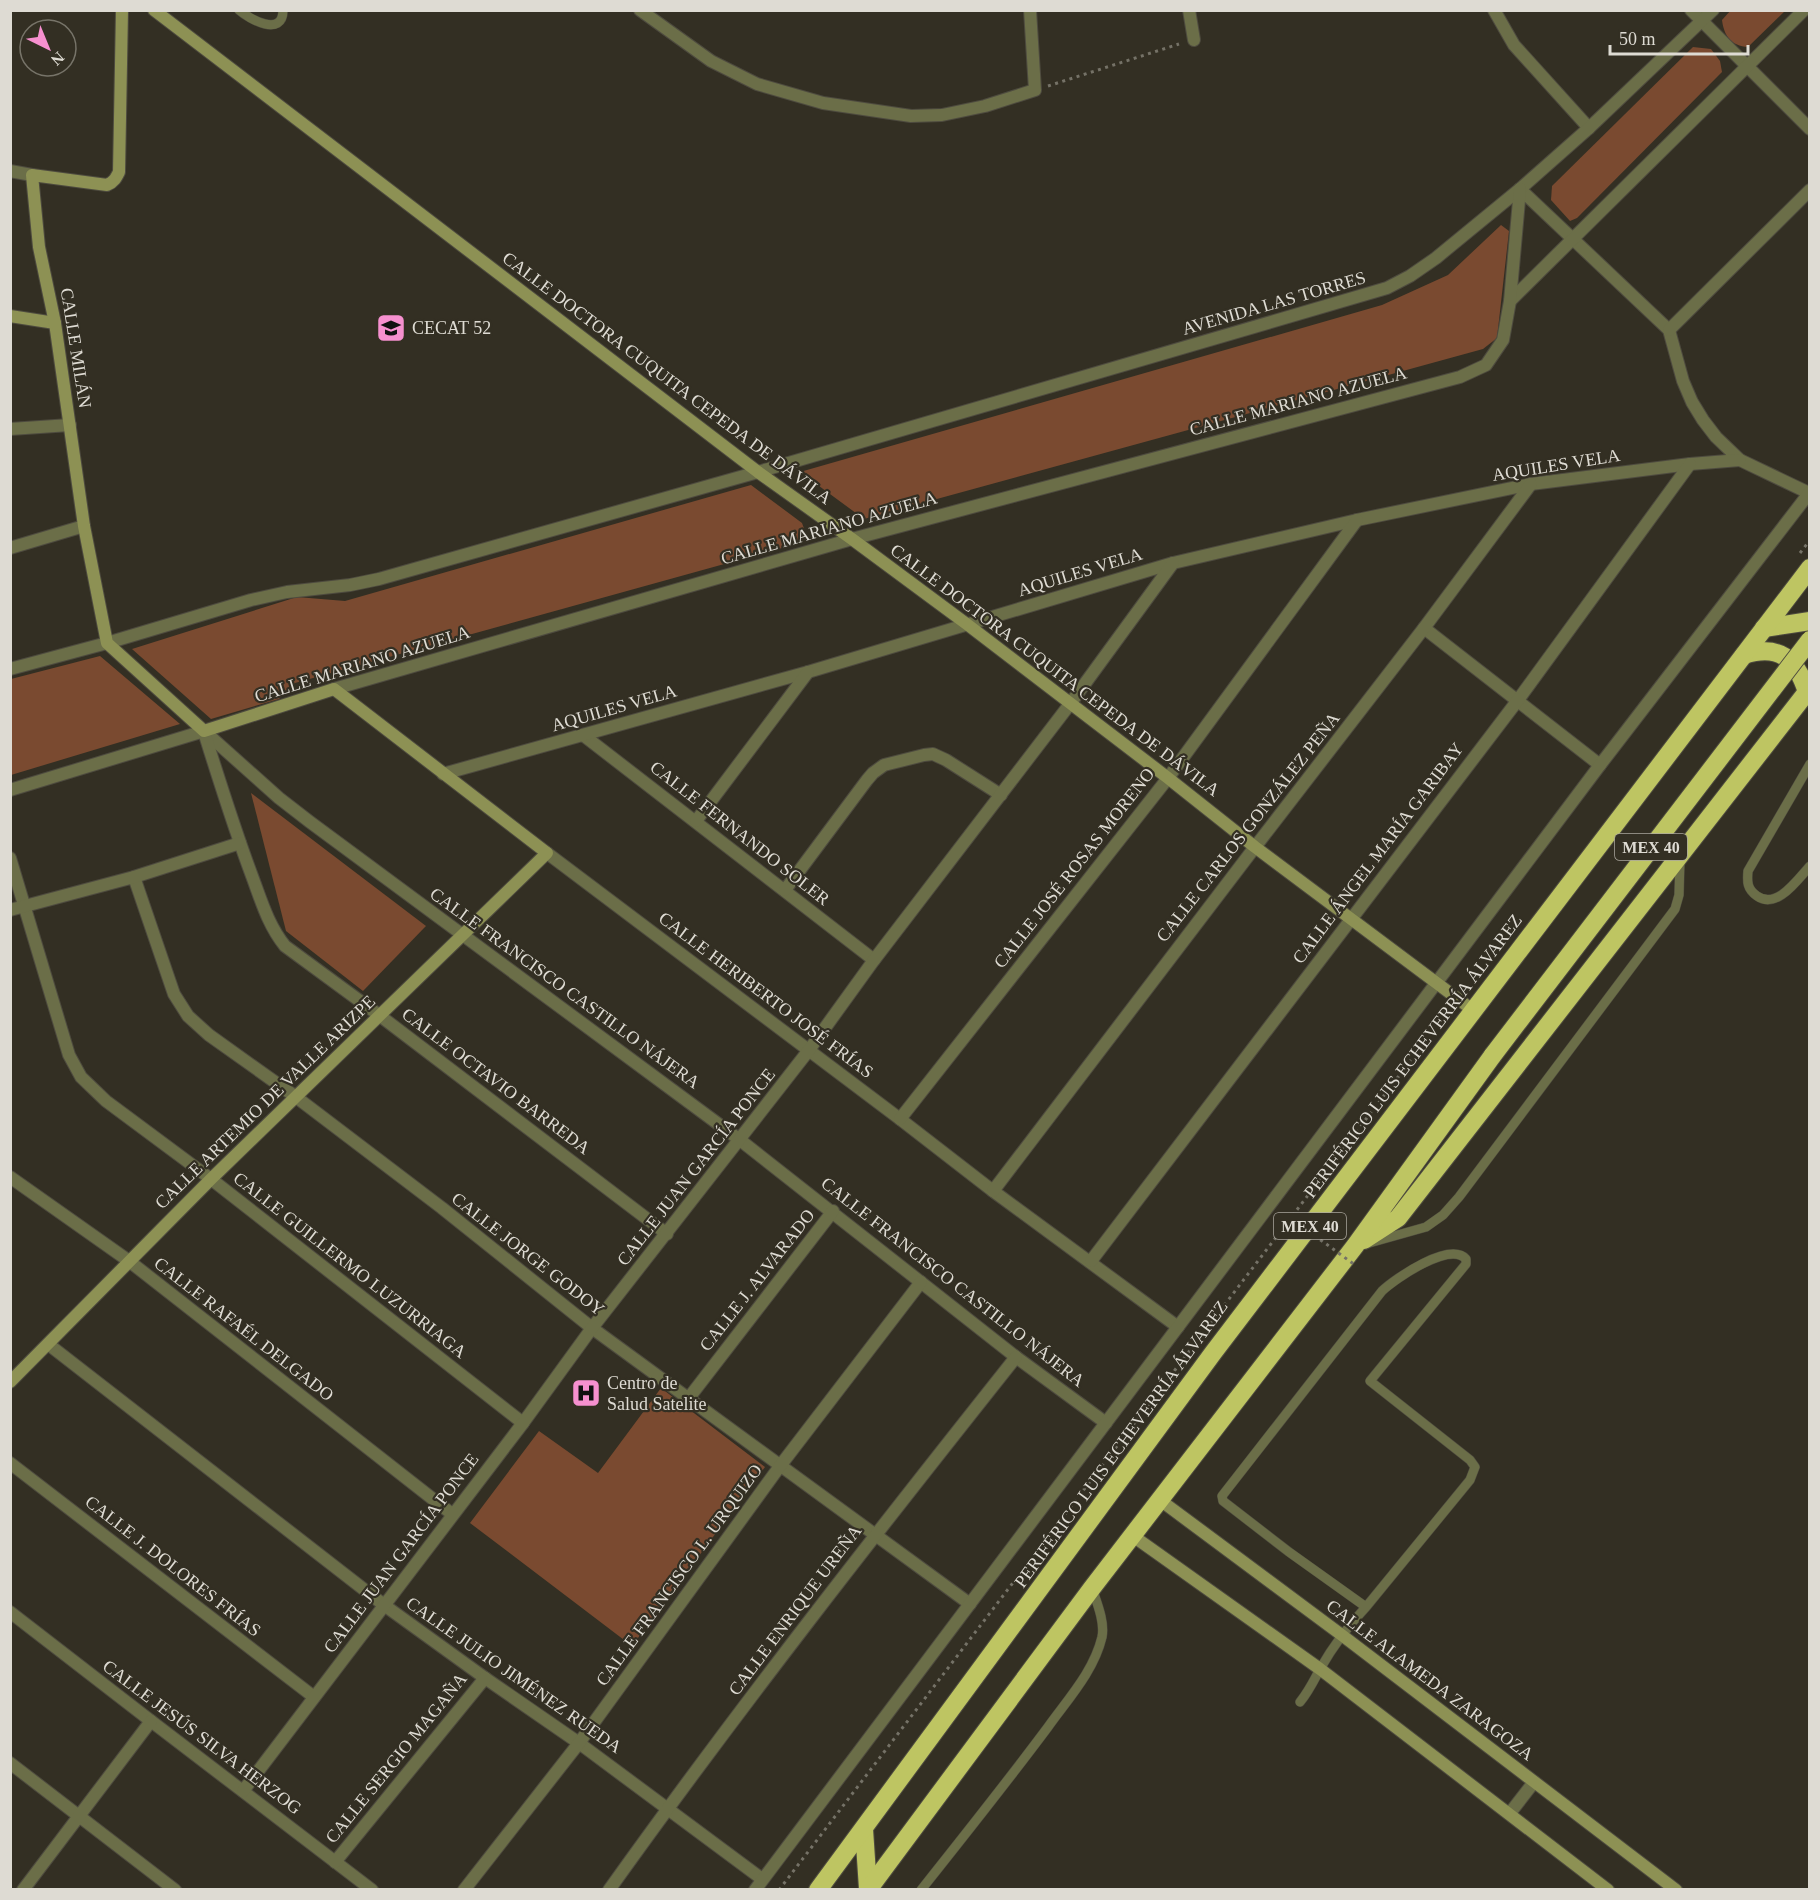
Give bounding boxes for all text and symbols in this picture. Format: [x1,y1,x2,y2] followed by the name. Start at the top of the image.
[18,18,78,78] north arrow
[1610,18,1748,56] scale bar
[1619,29,1656,49] text: 50 m
[48,48,68,69] text: N
[499,247,836,508] street label: CALLE DOCTORA CUQUITA CEPEDA DE DÁVILA
[1180,267,1368,339] street label: AVENIDA LAS TORRES
[57,286,96,410] street label: CALLE MILÁN
[375,312,407,344] school or university icon: CECAT 52
[412,318,491,338] place label: CECAT 52
[1187,362,1409,440] street label: CALLE MARIANO AZUELA
[1491,445,1621,485] street label: AQUILES VELA
[719,488,939,568] street label: CALLE MARIANO AZUELA
[887,539,1224,800] street label: CALLE DOCTORA CUQUITA CEPEDA DE DÁVILA
[1015,544,1145,600] street label: AQUILES VELA
[252,622,472,706] street label: CALLE MARIANO AZUELA
[549,681,679,735] street label: AQUILES VELA
[1151,708,1344,946] street label: CALLE CARLOS GONZÁLEZ PEÑA
[1288,738,1468,967] street label: CALLE ÁNGEL MARÍA GARIBAY
[646,757,834,909] street label: CALLE FERNANDO SOLER
[989,763,1158,972] street label: CALLE JOSÉ ROSAS MORENO
[1615,834,1687,860] road number: MEX 40
[426,883,704,1093] street label: CALLE FRANCISCO CASTILLO NÁJERA
[655,907,878,1082] street label: CALLE HERIBERTO JOSÉ FRÍAS
[1299,910,1526,1202] street label: PERIFÉRICO LUIS ECHEVERRÍA ÁLVAREZ
[151,991,379,1213] street label: CALLE ARTEMIO DE VALLE ARIZPE
[398,1004,594,1158] street label: CALLE OCTAVIO BARREDA
[612,1064,779,1269] street label: CALLE JUAN GARCÍA PONCE
[230,1168,470,1362] street label: CALLE GUILLERMO LUZURRIAGA
[817,1172,1089,1391] street label: CALLE FRANCISCO CASTILLO NÁJERA
[448,1188,608,1320] street label: CALLE JORGE GODOY
[695,1205,819,1355] street label: CALLE J. ALVARADO
[1274,1213,1346,1239] road number: MEX 40
[150,1252,338,1405] street label: CALLE RAFAÉL DELGADO
[1009,1296,1232,1591] street label: PERIFÉRICO LUIS ECHEVERRÍA ÁLVAREZ
[607,1373,706,1414] place label: Centro de Salud Satelite
[570,1377,602,1409] hospital icon: Centro de Salud Satelite
[319,1449,483,1657] street label: CALLE JUAN GARCÍA PONCE
[592,1460,766,1690] street label: CALLE FRANCISCO L. URQUIZO
[81,1491,265,1641] street label: CALLE J. DOLORES FRÍAS
[724,1520,866,1699] street label: CALLE ENRIQUE UREÑA
[402,1592,626,1757] street label: CALLE JULIO JIMÉNEZ RUEDA
[1323,1596,1537,1764] street label: CALLE ALAMEDA ZARAGOZA
[99,1655,306,1818] street label: CALLE JESÚS SILVA HERZOG
[320,1668,471,1847] street label: CALLE SERGIO MAGAÑA

